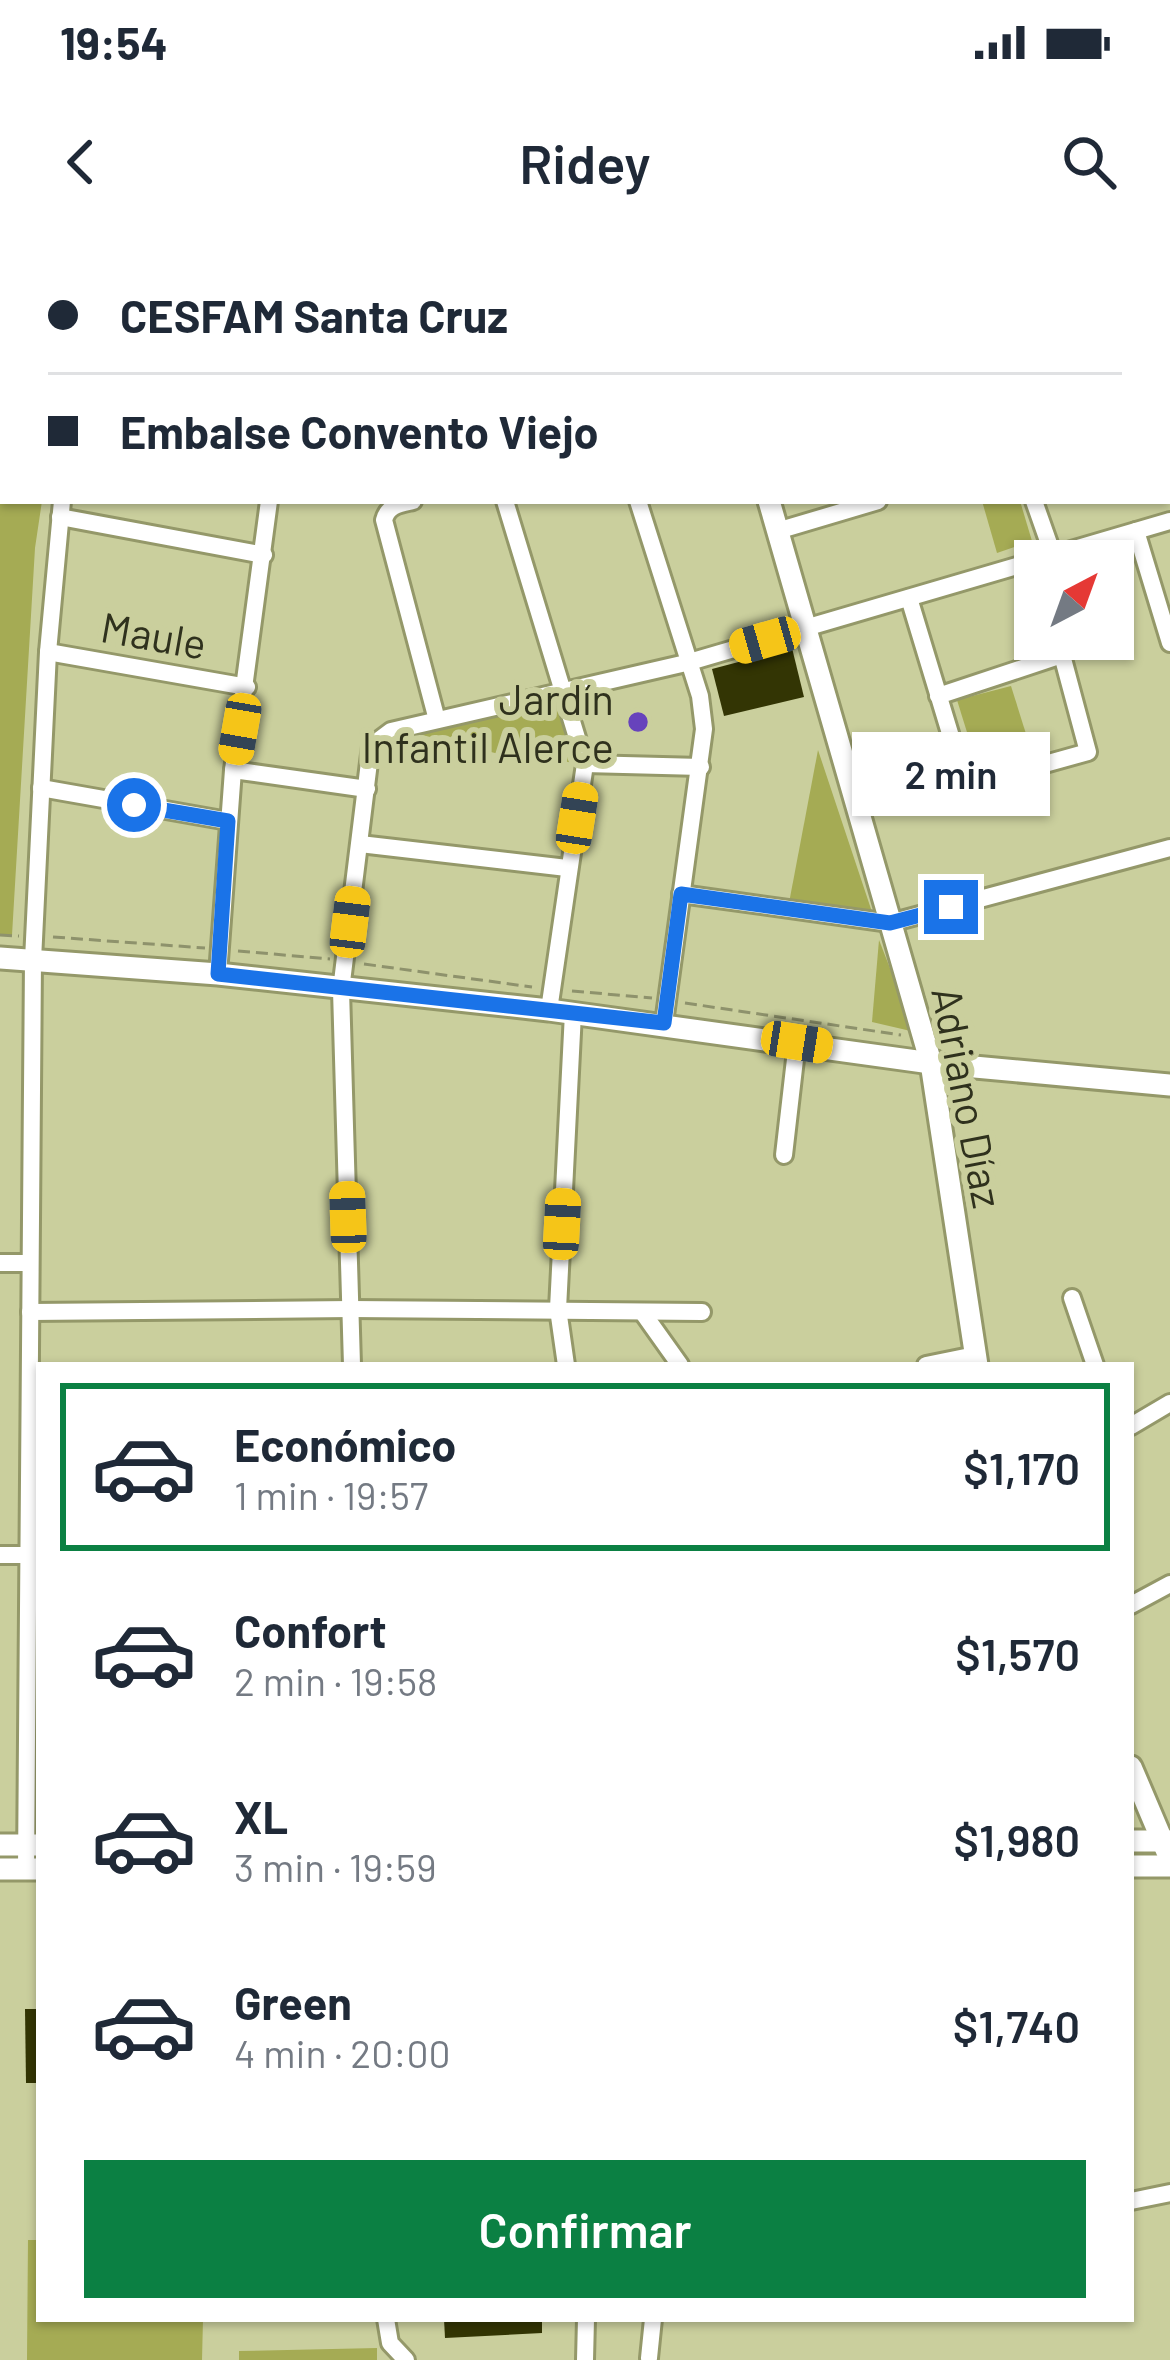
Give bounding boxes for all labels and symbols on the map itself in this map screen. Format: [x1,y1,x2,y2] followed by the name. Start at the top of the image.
[1014,540,1134,660] north arrow
[97,600,211,668] street label: Maule
[725,613,805,667] car
[361,673,614,771] place label: Jardín Infantil Alerce
[216,690,264,768] car
[625,709,651,735] marker: Jardín Infantil Alerce
[852,733,1050,817] callout: 2 min
[107,778,161,832] route start
[554,780,600,856] car
[924,880,978,934] route end
[328,884,372,960] car
[923,982,1015,1212] street label: Adriano Díaz
[759,1019,835,1065] car
[329,1180,367,1254] car
[542,1187,582,1261] car

